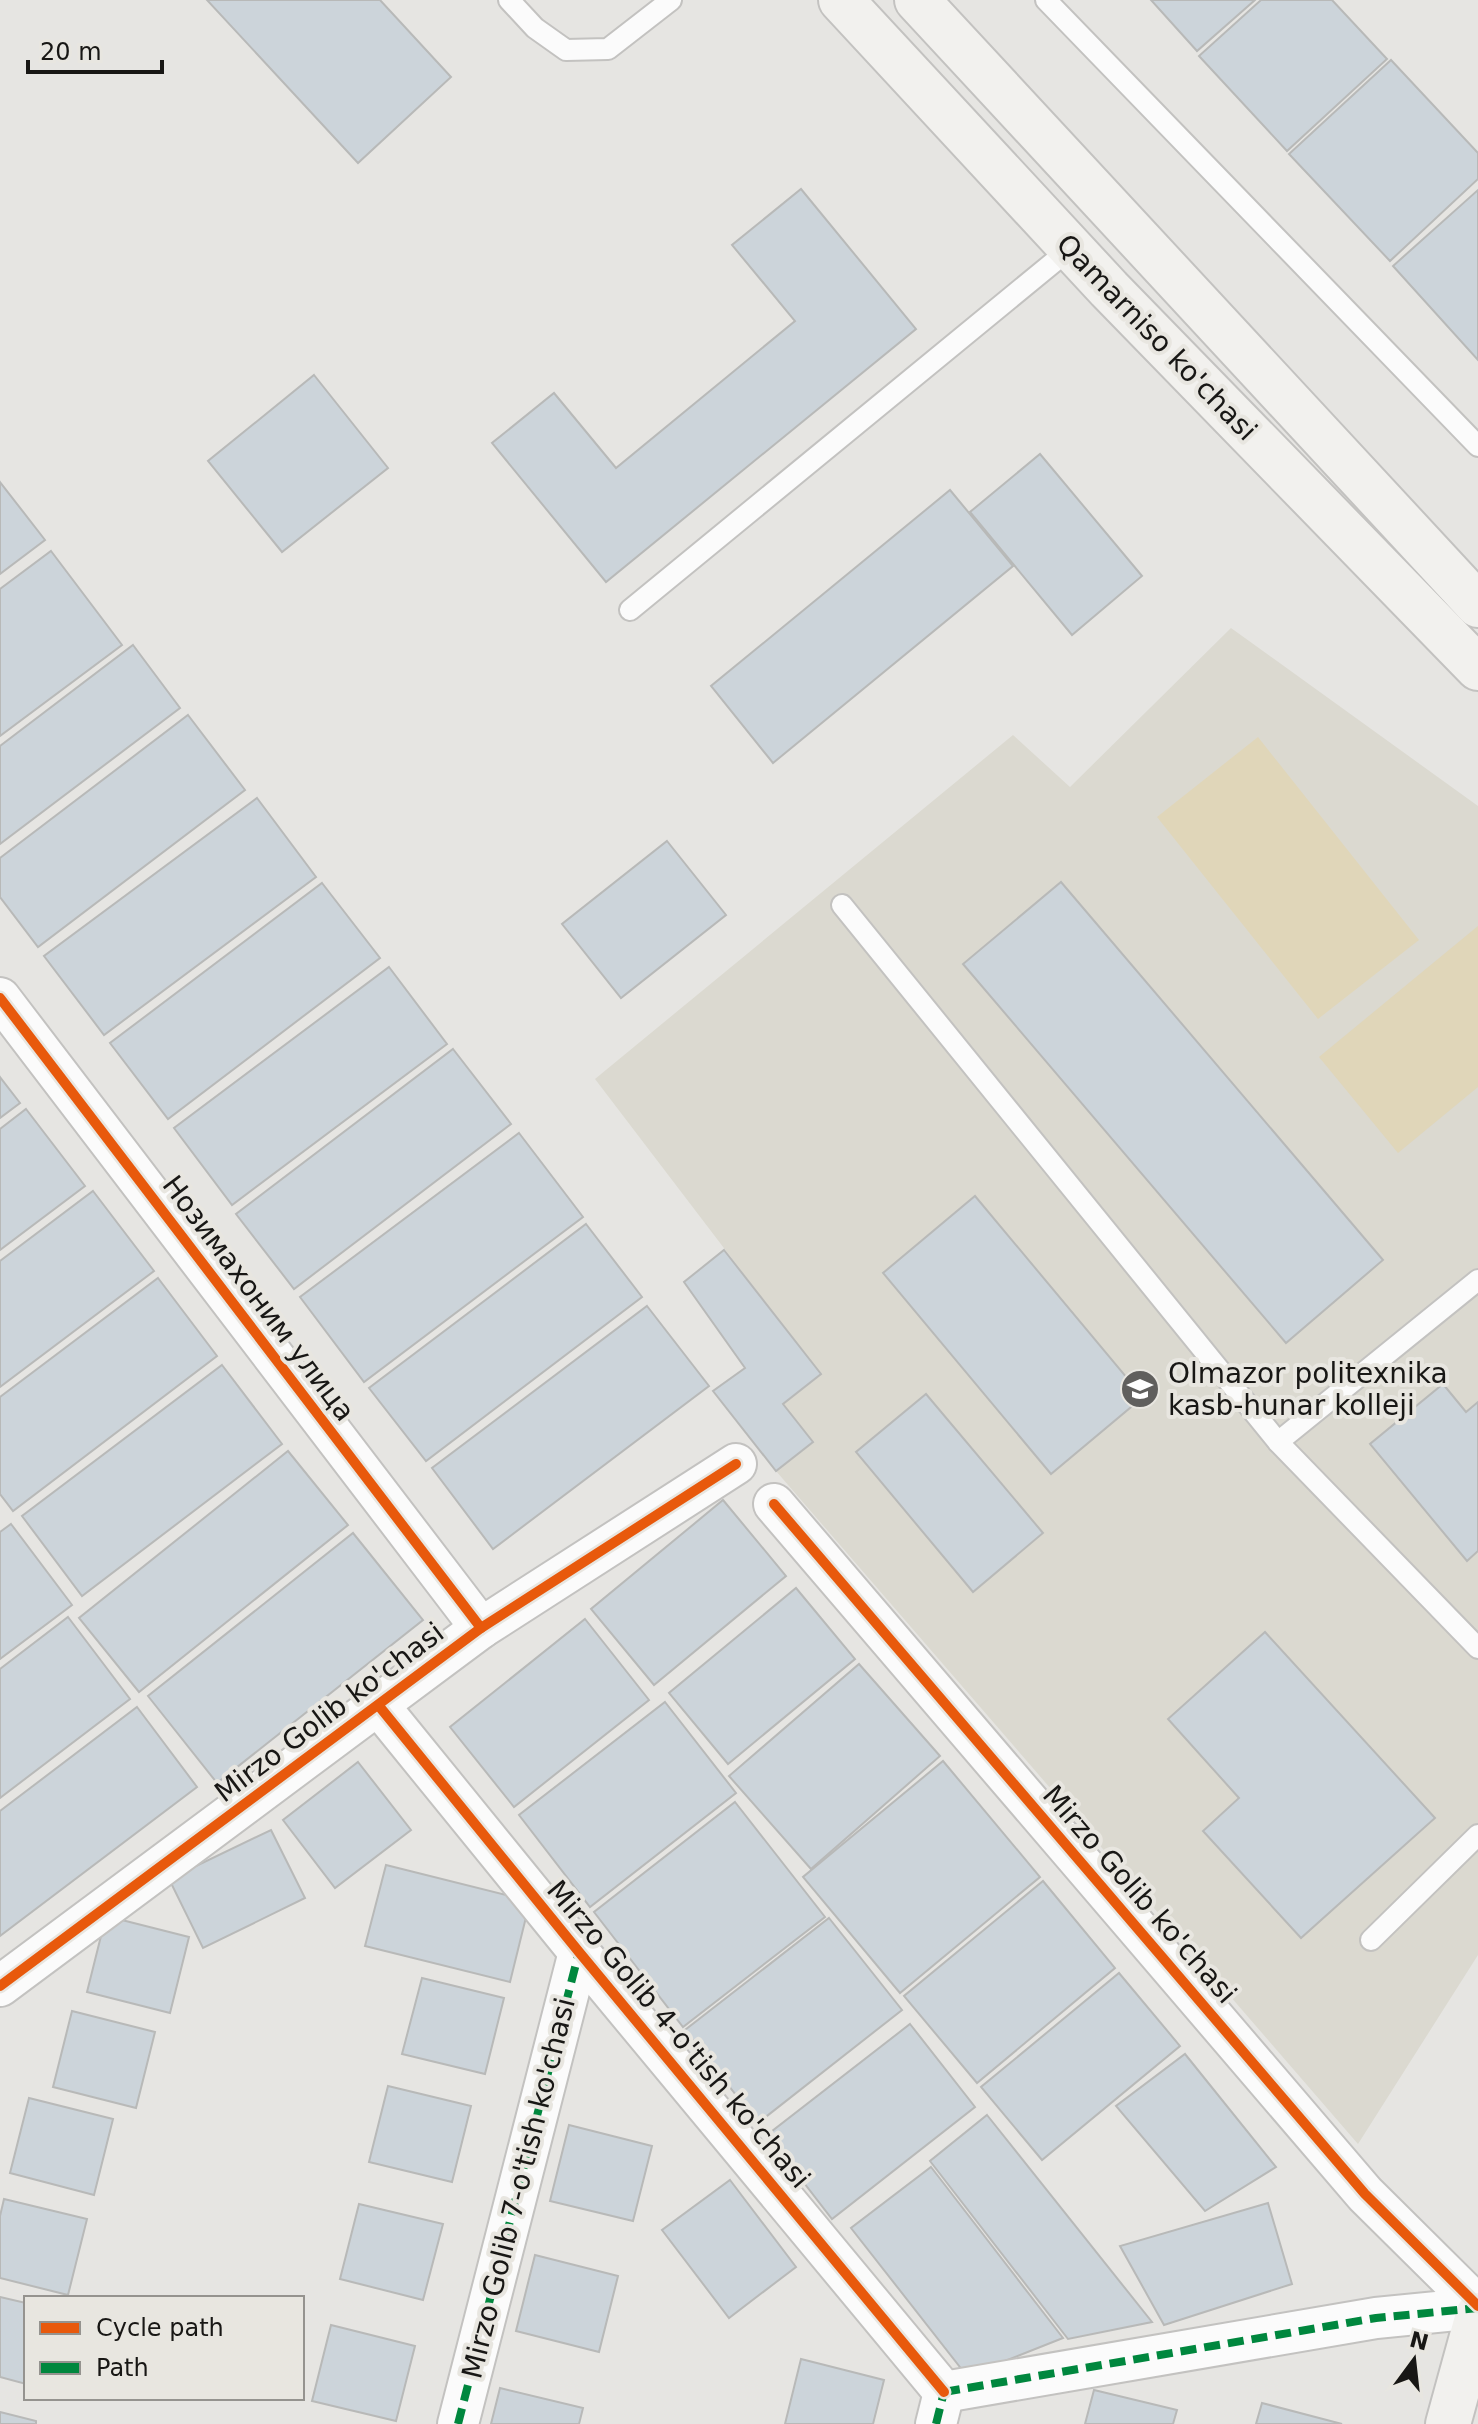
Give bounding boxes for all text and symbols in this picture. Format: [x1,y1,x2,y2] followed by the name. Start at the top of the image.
[28,24,162,74] scale bar
[40,38,102,66] text: 20 m
[1050,228,1264,447] street label: Qamarniso ko'chasi
[156,1169,362,1427] street label: Нозимахоним улица
[1168,1357,1448,1422] place label: Оlmazor politexnika kasb-hunar kolleji
[1119,1368,1161,1410] school or university icon: Оlmazor politexnika kasb-hunar kolleji
[208,1616,450,1809] street label: Mirzo Golib ko'chasi
[1036,1779,1243,2010] street label: Mirzo Golib ko'chasi
[540,1874,817,2195] street label: Mirzo Golib 4-o'tish ko'chasi
[455,1994,582,2382] street label: Mirzo Golib 7-o'tish ko'chasi
[24,2296,304,2400] legend
[96,2314,224,2342] text: Cycle path
[1374,2320,1454,2400] north arrow
[1407,2327,1431,2356] text: N
[96,2354,149,2382] text: Path

